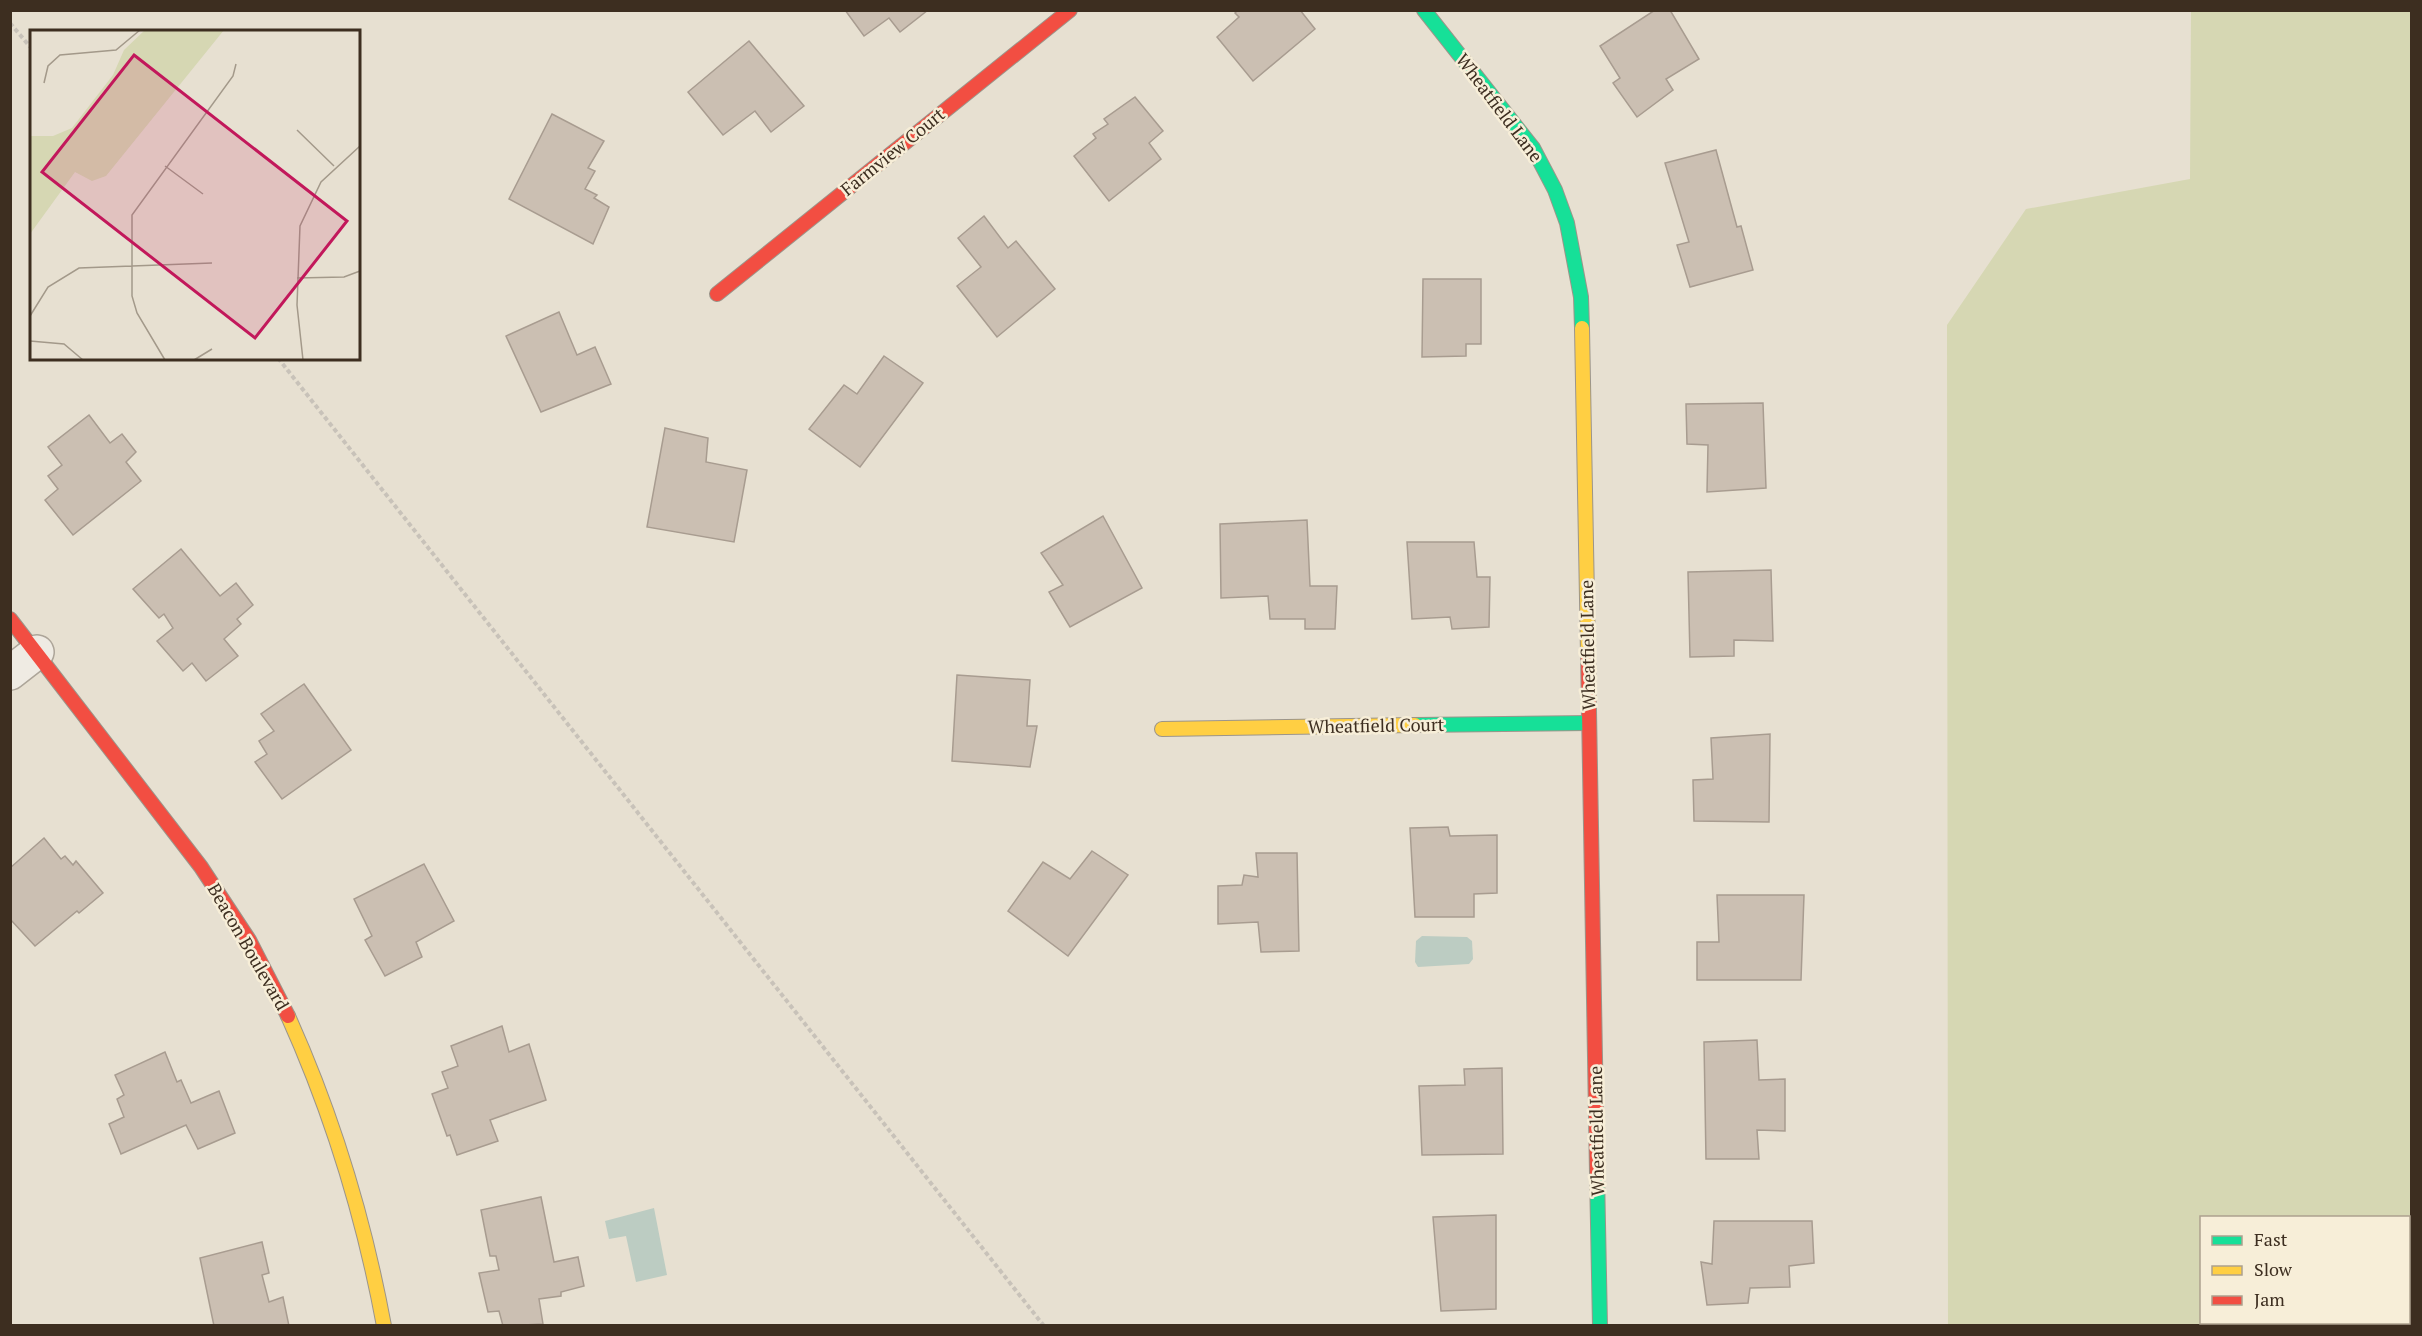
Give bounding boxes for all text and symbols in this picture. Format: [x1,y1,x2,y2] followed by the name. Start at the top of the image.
[30,30,360,360] inset map
[1451,48,1549,167] street label: Wheatfield Lane
[835,102,950,201] street label: Farmview Court
[1574,580,1600,710] street label: Wheatfield Lane
[1307,712,1445,738] street label: Wheatfield Court
[203,879,295,1014] street label: Beacon Boulevard
[1583,1066,1609,1196] street label: Wheatfield Lane
[2200,1216,2410,1324] legend
[2254,1227,2288,1251] text: Fast
[2254,1257,2293,1281] text: Slow
[2254,1287,2285,1311] text: Jam

